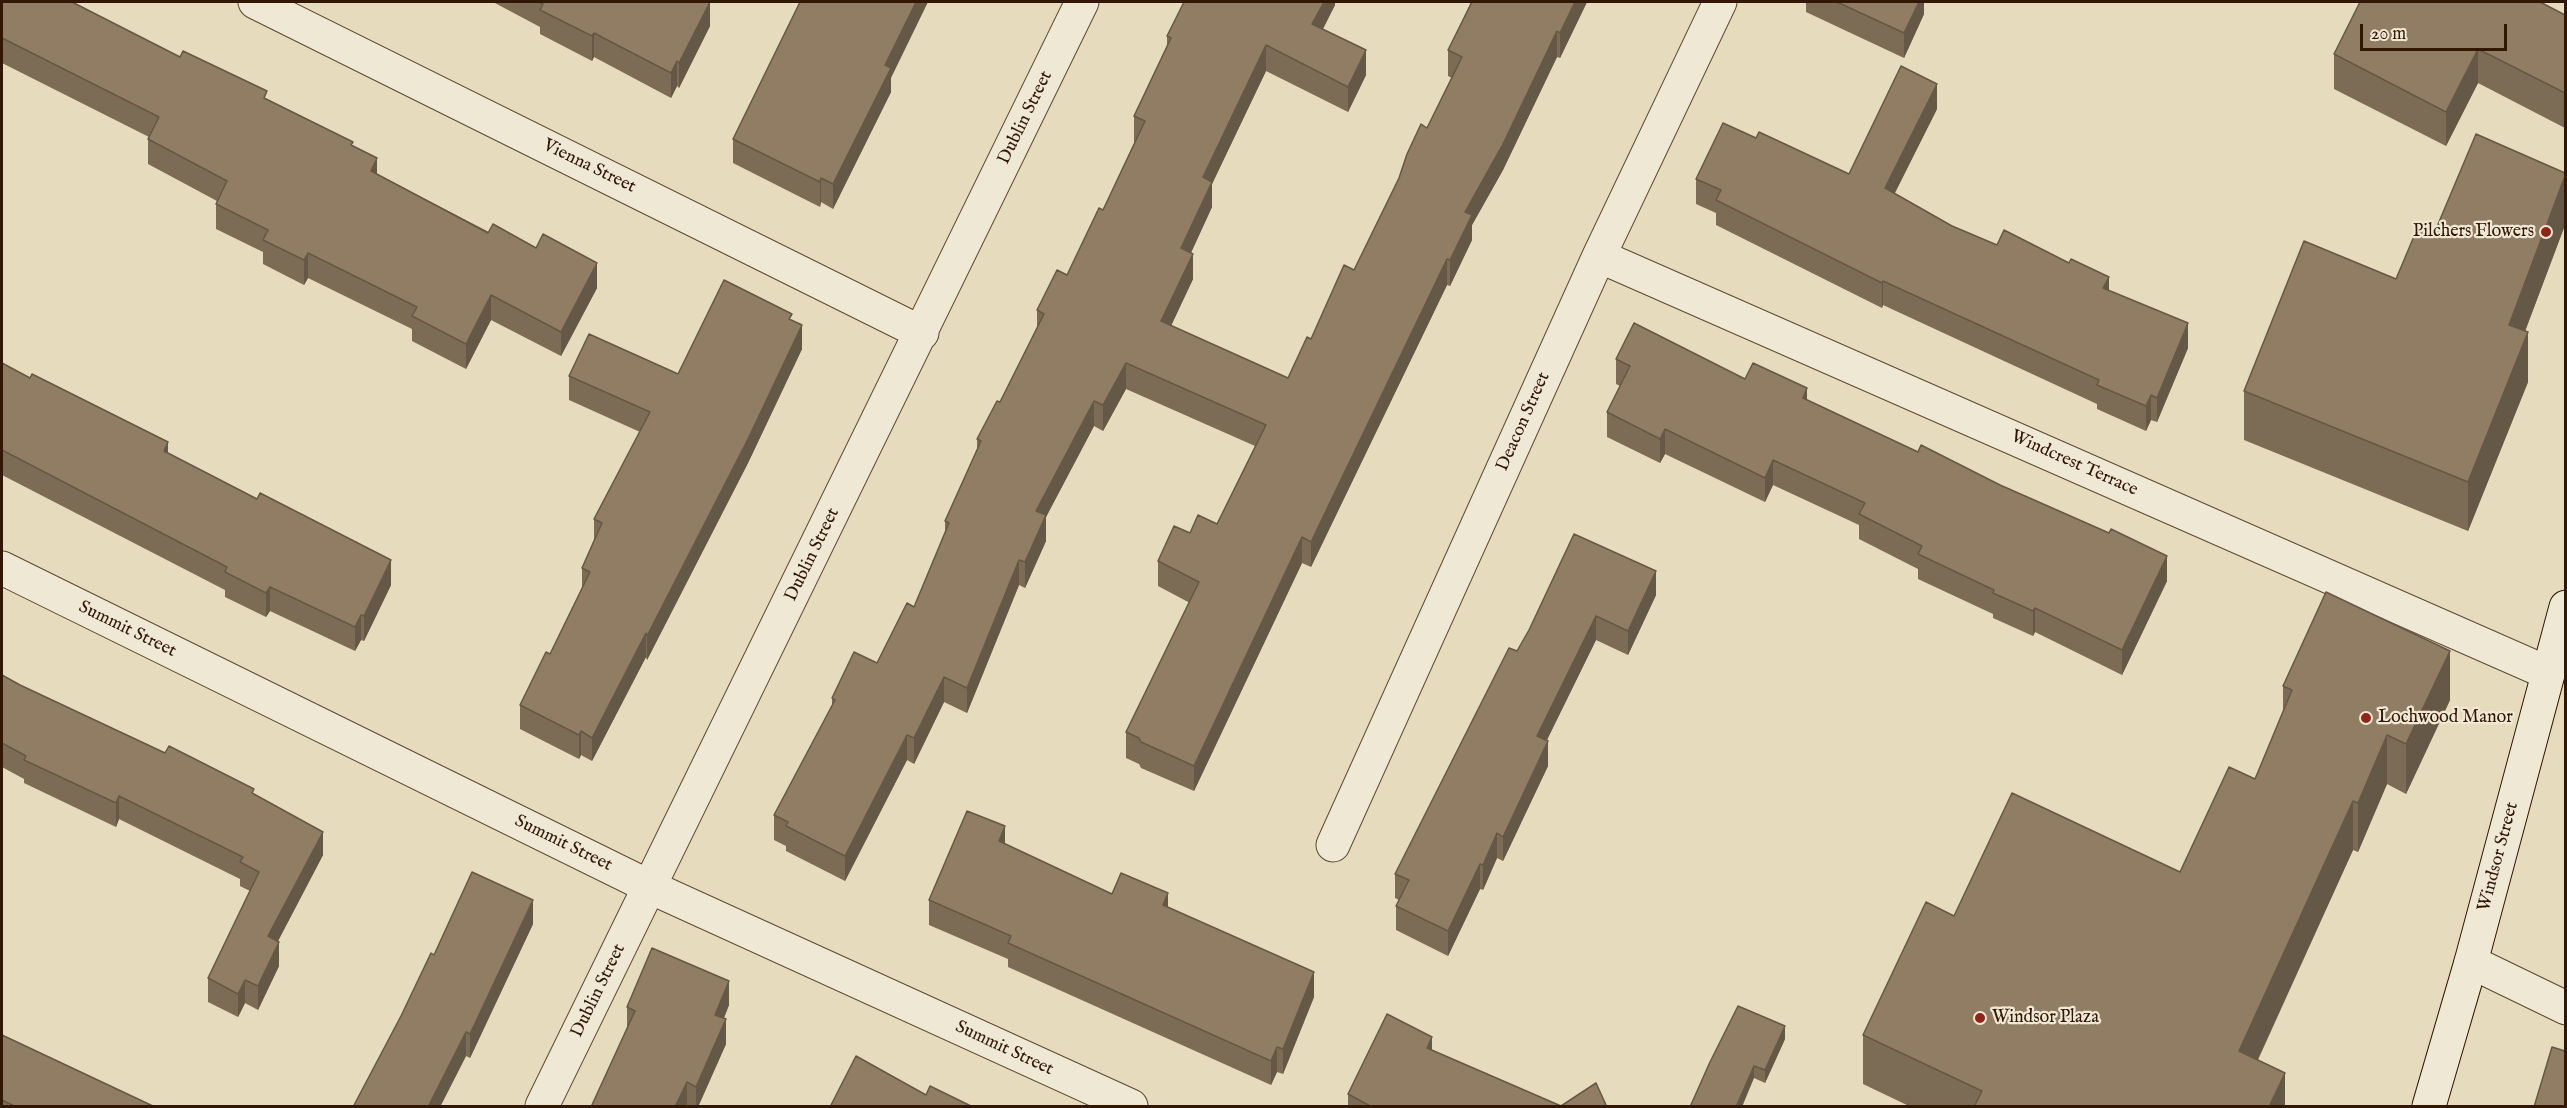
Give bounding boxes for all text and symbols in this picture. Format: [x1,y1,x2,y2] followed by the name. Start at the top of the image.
[2363,12,2510,50] scale bar
[2371,23,2406,46] text: 20 m
[994,68,1058,168] street label: Dublin Street
[539,135,639,199] street label: Vienna Street
[2413,221,2534,243] place label: Pilchers Flowers
[2539,225,2553,239] marker: Pilchers Flowers
[1493,369,1555,475] street label: Deacon Street
[2007,426,2141,502] street label: Windcrest Terrace
[781,505,845,605] street label: Dublin Street
[75,597,179,663] street label: Summit Street
[2378,707,2513,729] place label: Lochwood Manor
[2359,711,2373,725] marker: Lochwood Manor
[2474,800,2524,914] street label: Windsor Street
[511,811,615,877] street label: Summit Street
[567,941,631,1041] street label: Dublin Street
[1992,1007,2099,1029] place label: Windsor Plaza
[1973,1011,1987,1025] marker: Windsor Plaza
[951,1017,1057,1081] street label: Summit Street

